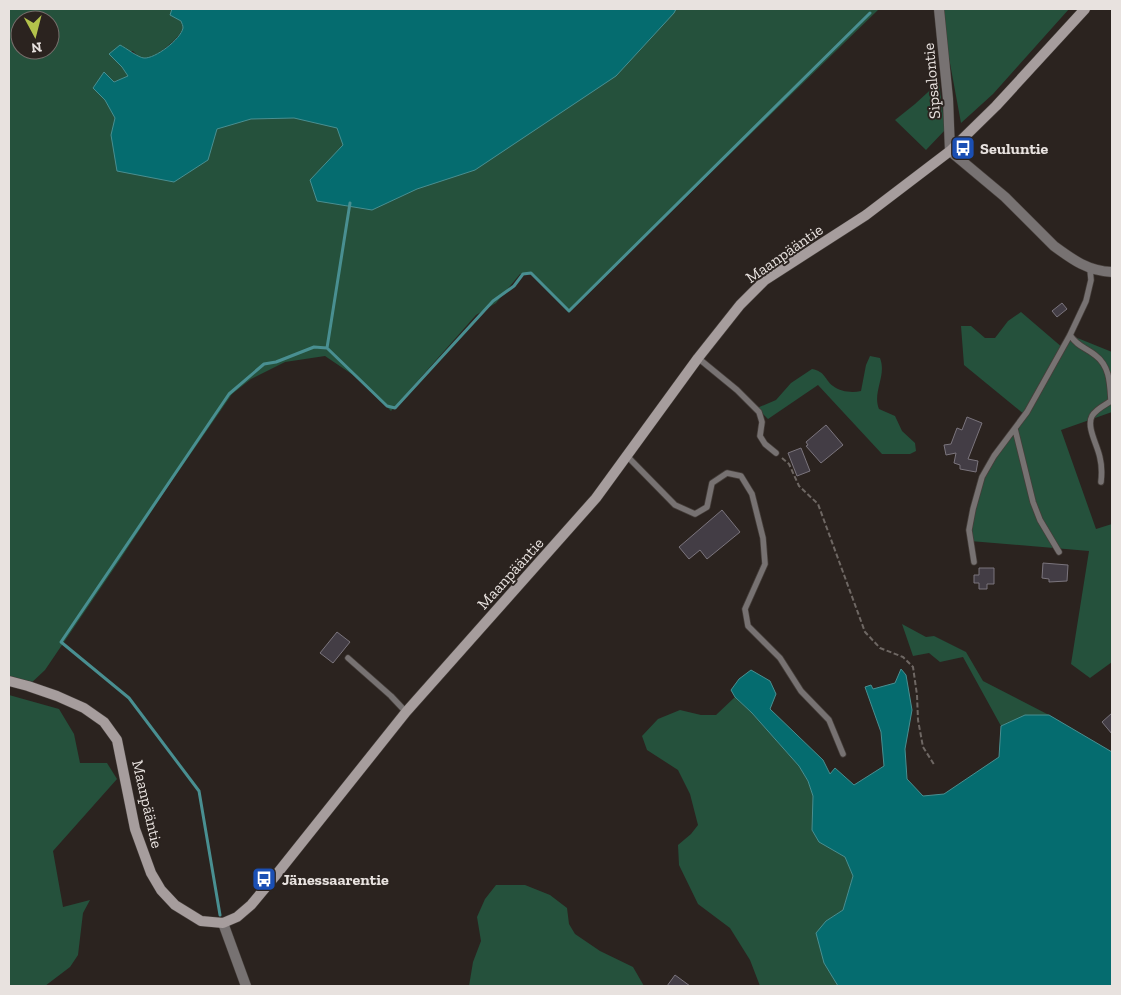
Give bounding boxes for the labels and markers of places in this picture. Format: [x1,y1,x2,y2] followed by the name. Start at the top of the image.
[950,135,976,161] bus stop icon: Seuluntie
[980,139,1049,158] place label: Seuluntie
[251,866,277,892] bus stop icon: Jänessaarentie
[282,870,389,889] place label: Jänessaarentie

